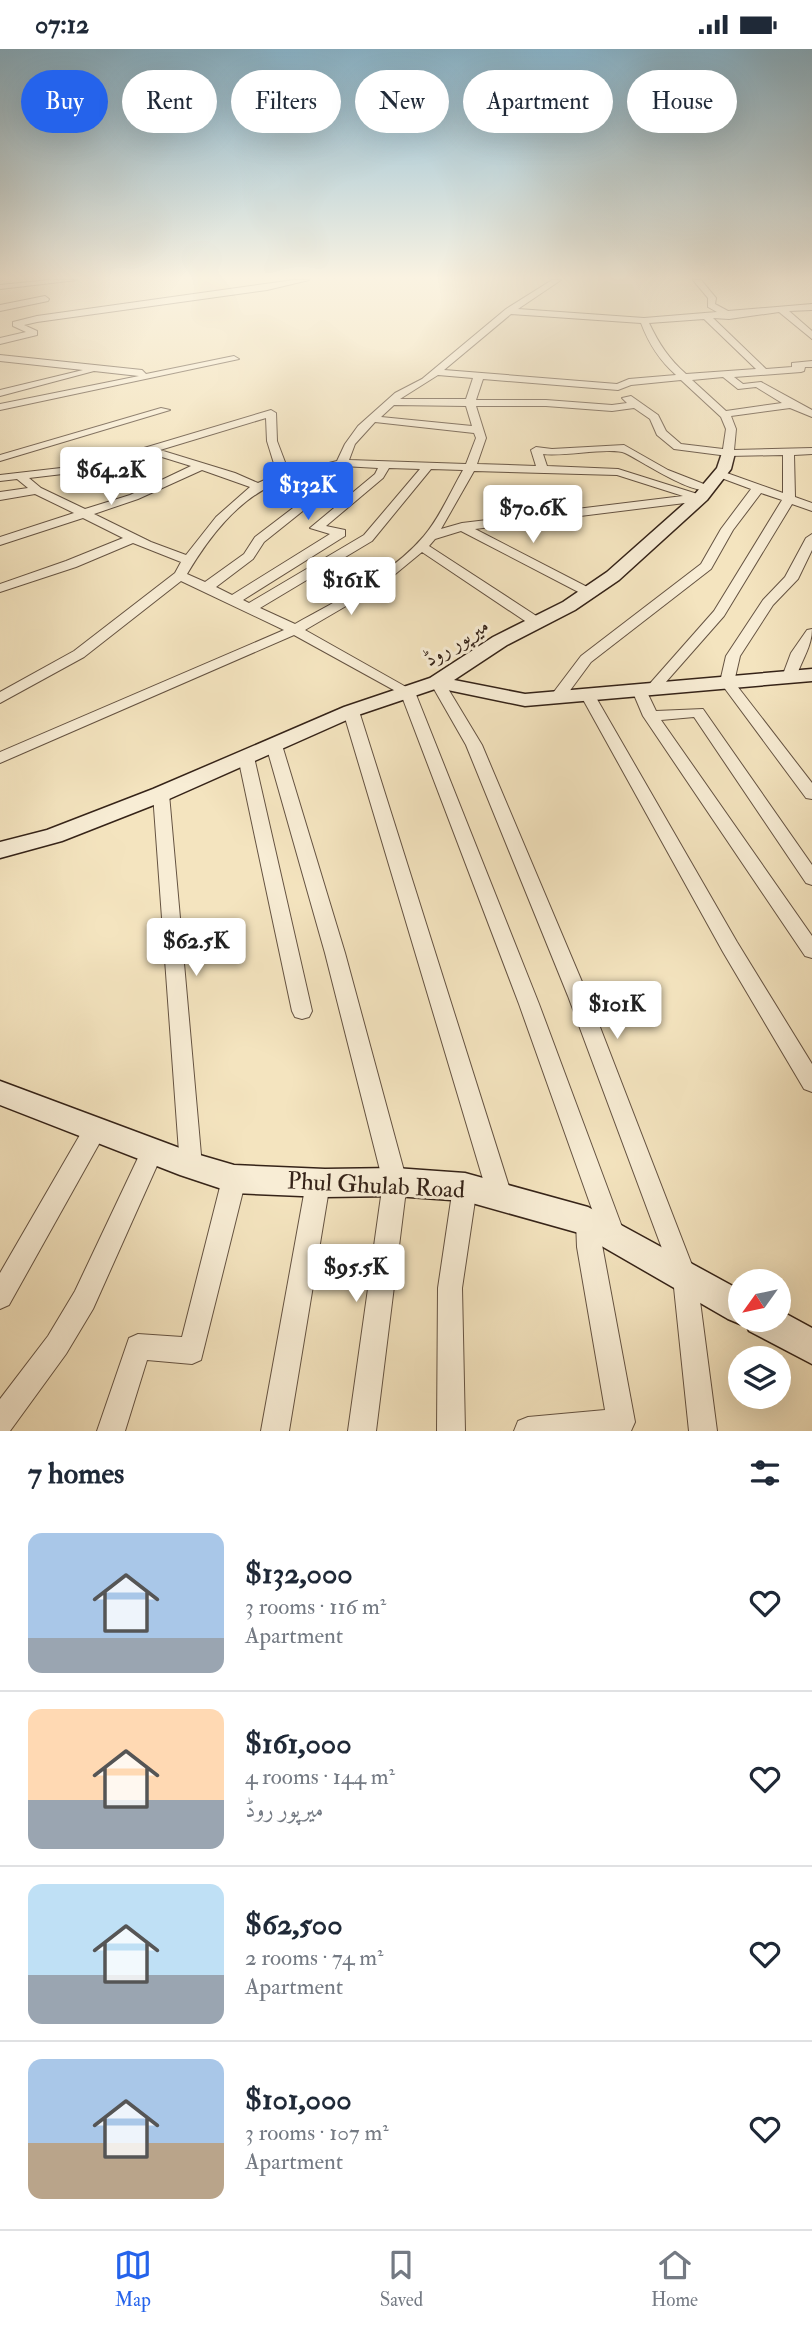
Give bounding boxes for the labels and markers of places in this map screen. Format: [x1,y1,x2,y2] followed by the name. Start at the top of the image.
[54,447,168,507] pin: $64.2K
[259,463,357,522] pin: $132K
[476,485,590,545] pin: $70.6K
[302,557,400,617] pin: $161K
[139,919,253,978] pin: $62.5K
[568,981,666,1041] pin: $101K
[299,1245,413,1304] pin: $95.5K

